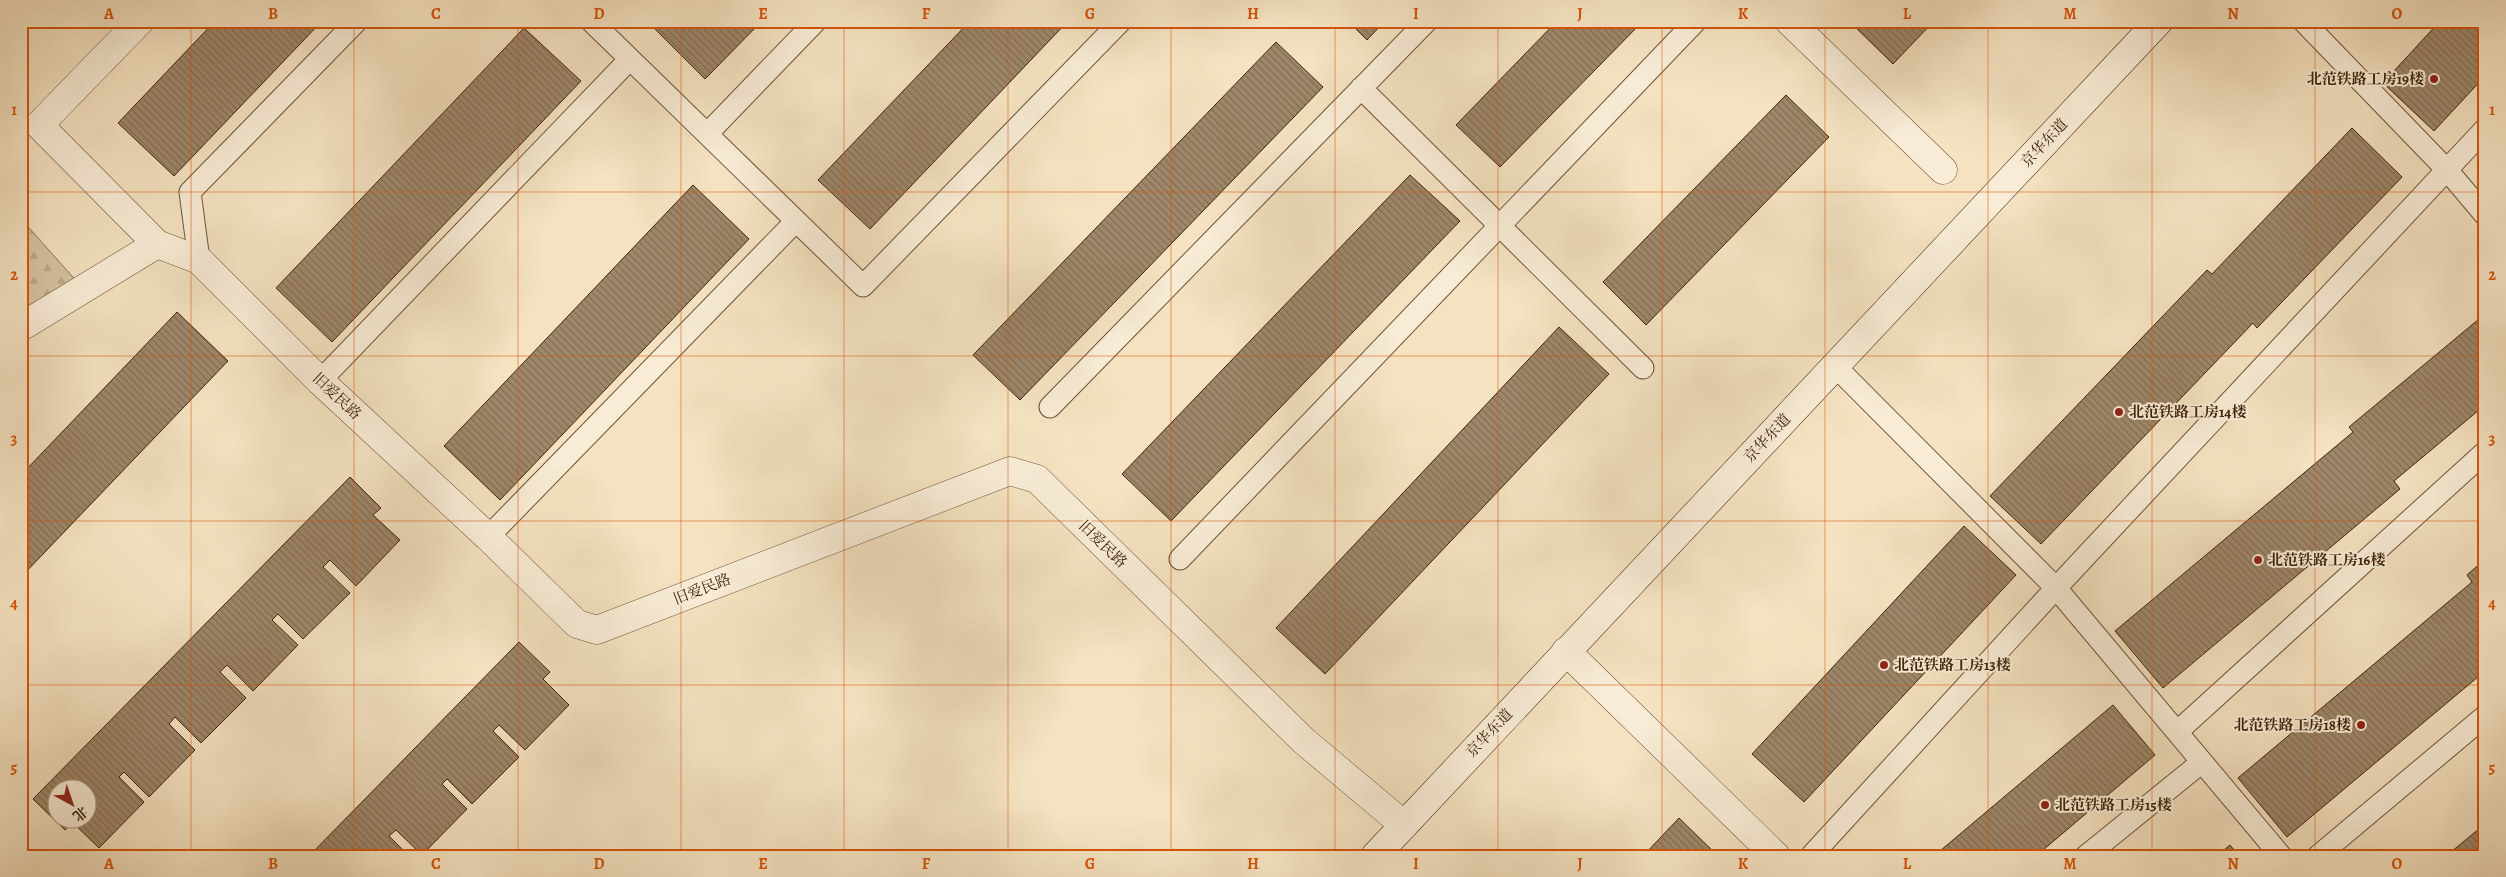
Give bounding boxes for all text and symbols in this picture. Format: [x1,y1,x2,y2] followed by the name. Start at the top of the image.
[103,3,115,25] text: A
[268,3,278,25] text: B
[431,3,441,25] text: C
[593,3,605,25] text: D
[758,3,768,25] text: E
[922,3,931,25] text: F
[1085,3,1095,25] text: G
[1247,3,1259,25] text: H
[1413,3,1419,25] text: I
[1577,3,1583,25] text: J
[1738,3,1749,25] text: K
[1903,3,1912,25] text: L
[2063,3,2077,25] text: M
[2227,3,2239,25] text: N
[2392,3,2403,25] text: O
[2307,69,2424,89] place label: 北范铁路工房19楼
[2428,73,2440,85] marker: 北范铁路工房19楼
[11,99,17,121] text: 1
[2489,99,2495,121] text: 1
[2016,114,2072,172] street label: 京华东道
[10,264,18,286] text: 2
[2488,264,2496,286] text: 2
[308,368,366,424] street label: 旧爱民路
[2129,402,2246,422] place label: 北范铁路工房14楼
[2113,406,2125,418] marker: 北范铁路工房14楼
[1739,409,1795,467] street label: 京华东道
[11,428,18,450] text: 3
[2489,428,2496,450] text: 3
[1074,516,1132,572] street label: 旧爱民路
[2268,550,2385,570] place label: 北范铁路工房16楼
[2252,554,2264,566] marker: 北范铁路工房16楼
[670,569,734,609] street label: 旧爱民路
[10,593,18,615] text: 4
[2488,593,2496,615] text: 4
[1894,655,2011,675] place label: 北范铁路工房13楼
[1878,659,1890,671] marker: 北范铁路工房13楼
[1461,704,1517,762] street label: 京华东道
[2233,715,2351,735] place label: 北范铁路工房18楼
[2355,719,2367,731] marker: 北范铁路工房18楼
[11,757,18,779] text: 5
[2489,757,2496,779] text: 5
[48,780,98,830] north arrow
[2055,795,2172,815] place label: 北范铁路工房15楼
[2039,799,2051,811] marker: 北范铁路工房15楼
[69,802,92,825] text: 北
[103,853,115,875] text: A
[268,853,278,875] text: B
[431,853,441,875] text: C
[593,853,605,875] text: D
[758,853,768,875] text: E
[922,853,931,875] text: F
[1085,853,1095,875] text: G
[1247,853,1259,875] text: H
[1413,853,1419,875] text: I
[1577,853,1583,875] text: J
[1738,853,1749,875] text: K
[1903,853,1912,875] text: L
[2063,853,2077,875] text: M
[2227,853,2239,875] text: N
[2392,853,2403,875] text: O

